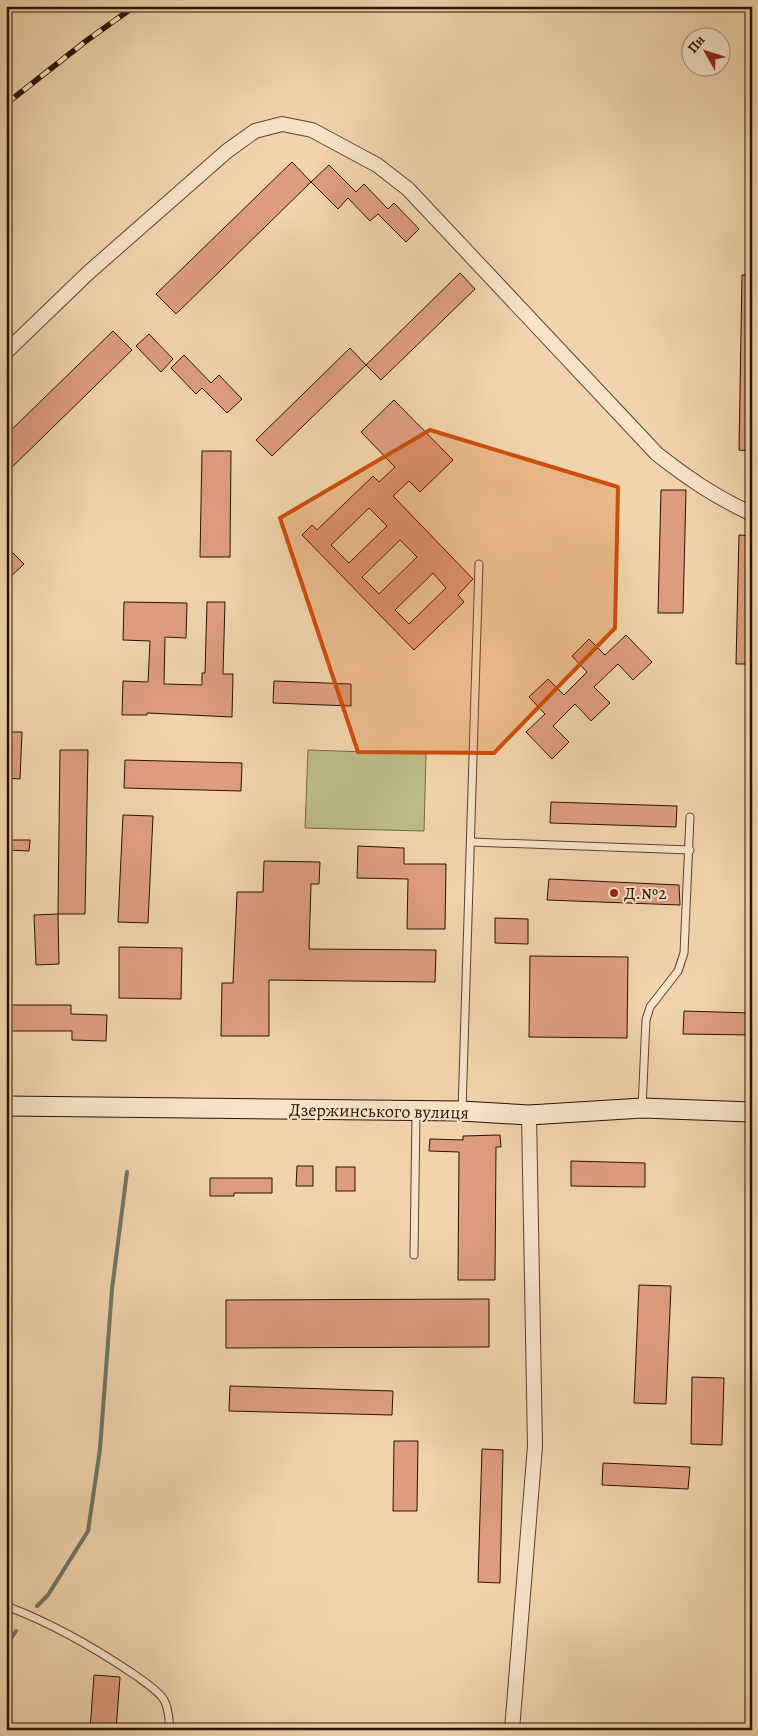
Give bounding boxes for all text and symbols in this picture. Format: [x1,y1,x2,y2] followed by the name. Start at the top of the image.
[680,28,730,78] north arrow
[683,31,709,57] text: Пн
[624,881,667,905] place label: Д.№2
[608,887,620,899] marker: Д.№2
[289,1097,469,1125] street label: Дзержинського вулиця

